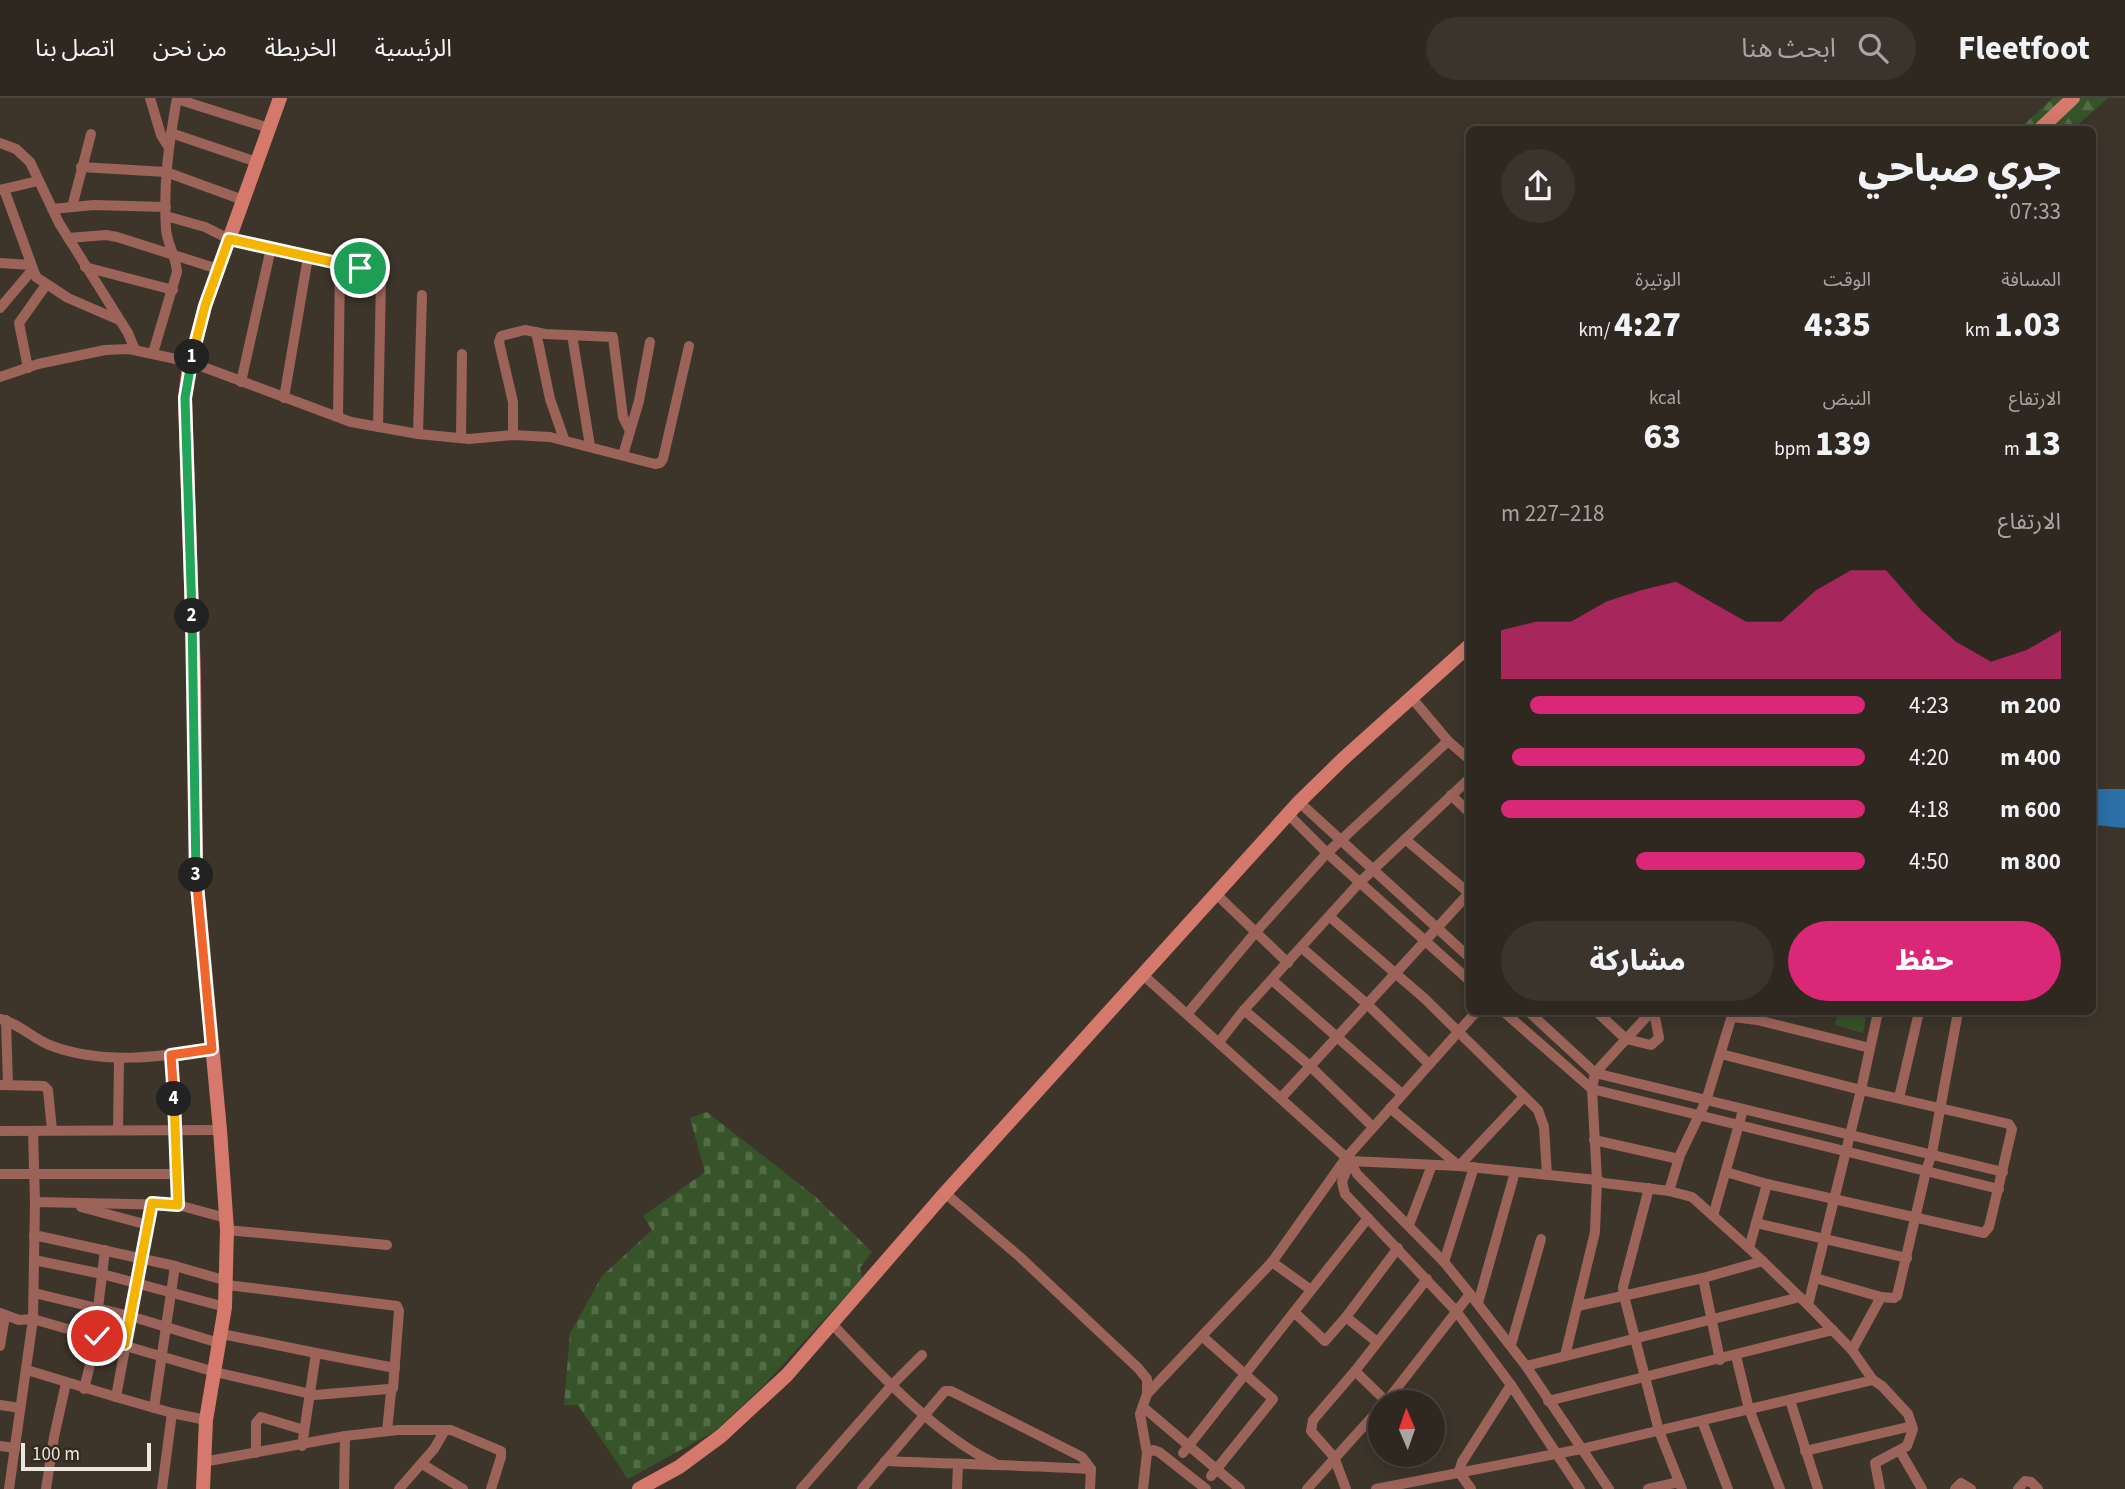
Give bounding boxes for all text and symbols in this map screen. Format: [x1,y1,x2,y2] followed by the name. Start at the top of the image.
[1426,17,1916,80] search box
[1958,25,2090,72] text: Fleetfoot
[1854,29,1892,67] icon: search
[1741,30,1836,67] text: ابحث هنا
[35,31,115,66] text: اتصل بنا
[153,31,227,66] text: من نحن
[265,31,337,66] text: الخريطة
[375,31,452,66] text: الرئيسية
[1858,142,2061,196] text: جري صباحي
[1501,149,1575,223] button: share
[2010,195,2061,228] text: 07:33
[330,238,390,298] pin
[341,249,379,287] icon: arrive
[1635,267,1681,294] text: الوتيرة
[1823,267,1871,294] text: الوقت
[2001,267,2061,294] text: المسافة
[1614,300,1681,350] text: 4:27
[1804,300,1871,350] text: 4:35
[1994,300,2061,350] text: 1.03
[1578,317,1614,344] text: /km
[1965,317,1994,344] text: km
[174,340,210,374] pin: 1
[186,343,197,370] text: 1
[1649,385,1681,412] text: kcal
[1823,386,1871,413] text: النبض
[2009,386,2061,413] text: الارتفاع
[1644,412,1681,462] text: 63
[1815,419,1871,469] text: 139
[2024,419,2061,469] text: 13
[1774,436,1815,463] text: bpm
[2004,436,2024,463] text: m
[1501,497,1604,530] text: 218–227 m
[1998,505,2061,538] text: الارتفاع
[174,598,210,634] pin: 2
[186,602,197,629] text: 2
[1909,689,1949,722] text: 4:23
[2000,689,2061,722] text: 200 m
[1909,741,1949,774] text: 4:20
[2000,741,2061,774] text: 400 m
[1909,793,1949,826] text: 4:18
[2000,793,2061,826] text: 600 m
[1909,845,1949,878] text: 4:50
[2000,845,2061,878] text: 800 m
[178,858,214,892] pin: 3
[190,861,201,888] text: 3
[1501,921,1774,1001] button: مشاركة
[1788,921,2061,1001] button: حفظ
[156,1082,192,1116] pin: 4
[168,1085,179,1112] text: 4
[67,1306,127,1366] pin
[78,1317,116,1355] icon: check
[1368,1390,1446,1466] north arrow
[1368,1390,1445,1467] map controls
[21,1440,150,1472] scale bar
[32,1441,80,1468] text: 100 m

